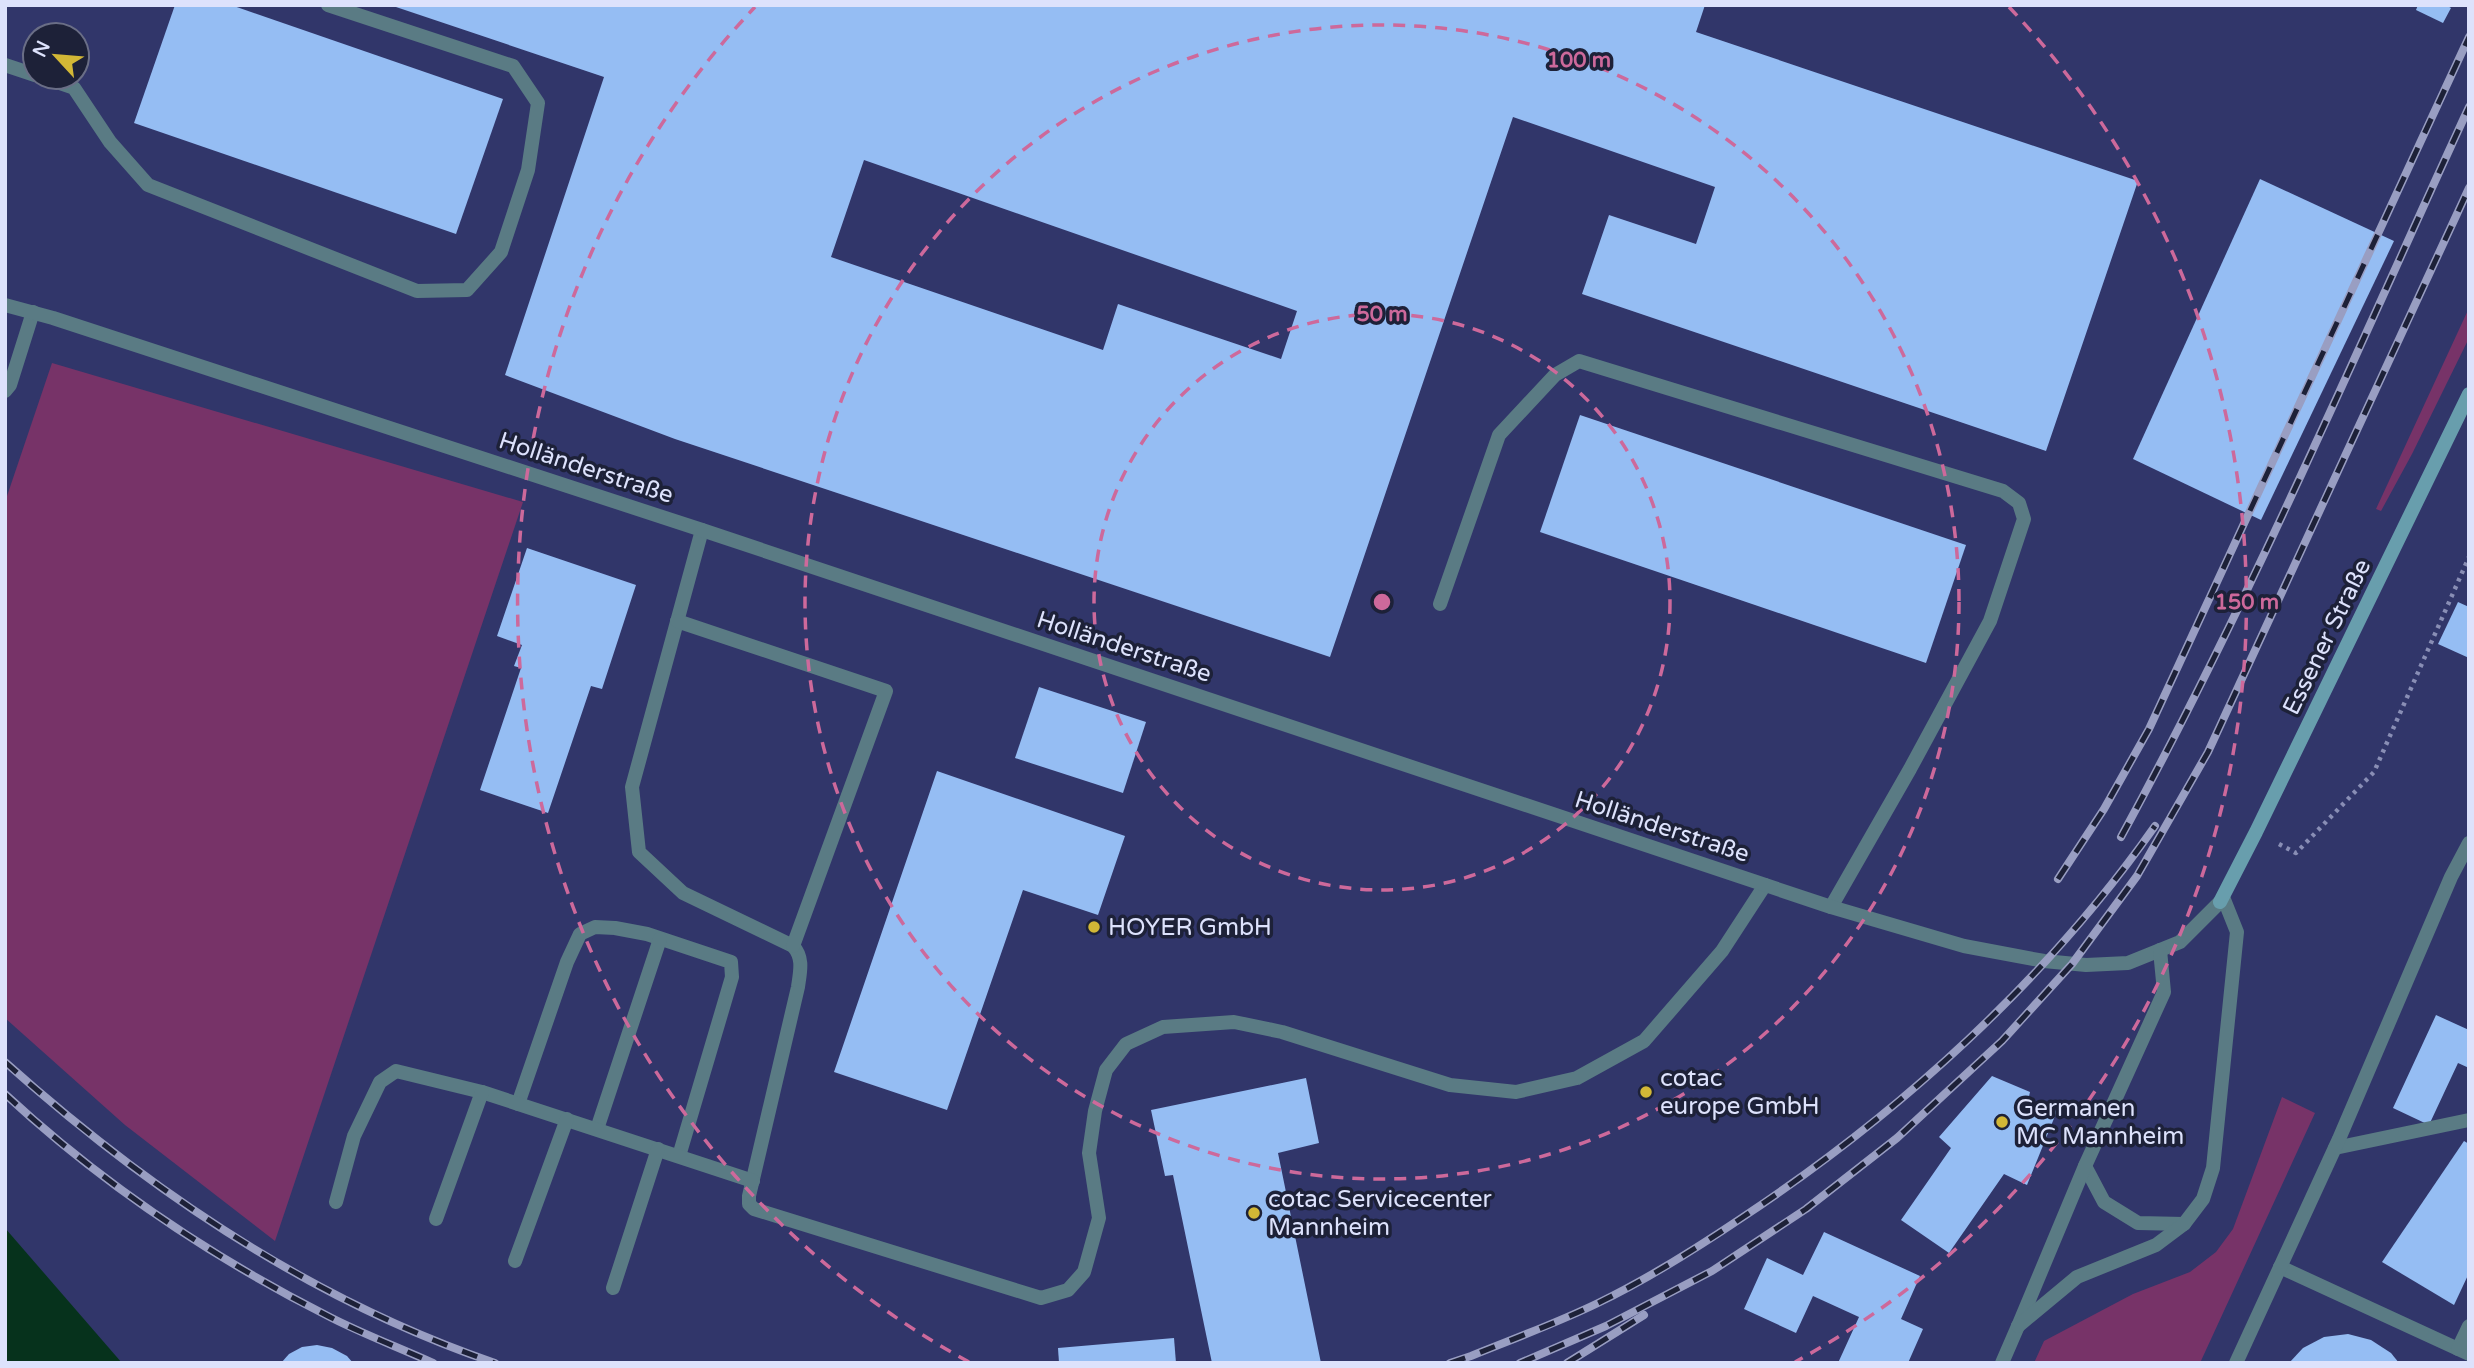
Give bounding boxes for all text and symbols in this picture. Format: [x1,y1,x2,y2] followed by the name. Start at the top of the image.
[21,21,91,91] north arrow
[28,37,55,61] text: N
[1547,48,1611,73] text: 100 m
[1356,302,1408,327] text: 50 m
[495,426,677,510] street label: Holländerstraße
[2277,554,2377,720] street label: Essener Straße
[1370,590,1394,614] centre of rings
[2215,590,2279,615] text: 150 m
[1033,605,1215,689] street label: Holländerstraße
[1571,785,1753,869] street label: Holländerstraße
[1108,913,1272,942] place label: HOYER GmbH
[1086,919,1102,935] marker: HOYER GmbH
[1660,1064,1820,1121] place label: cotac europe GmbH
[1638,1084,1654,1100] marker: cotac europe GmbH
[2016,1094,2184,1151] place label: Germanen MC Mannheim
[1994,1114,2010,1130] marker: Germanen MC Mannheim
[1268,1185,1493,1242] place label: cotac Servicecenter Mannheim
[1246,1205,1262,1221] marker: cotac Servicecenter Mannheim

